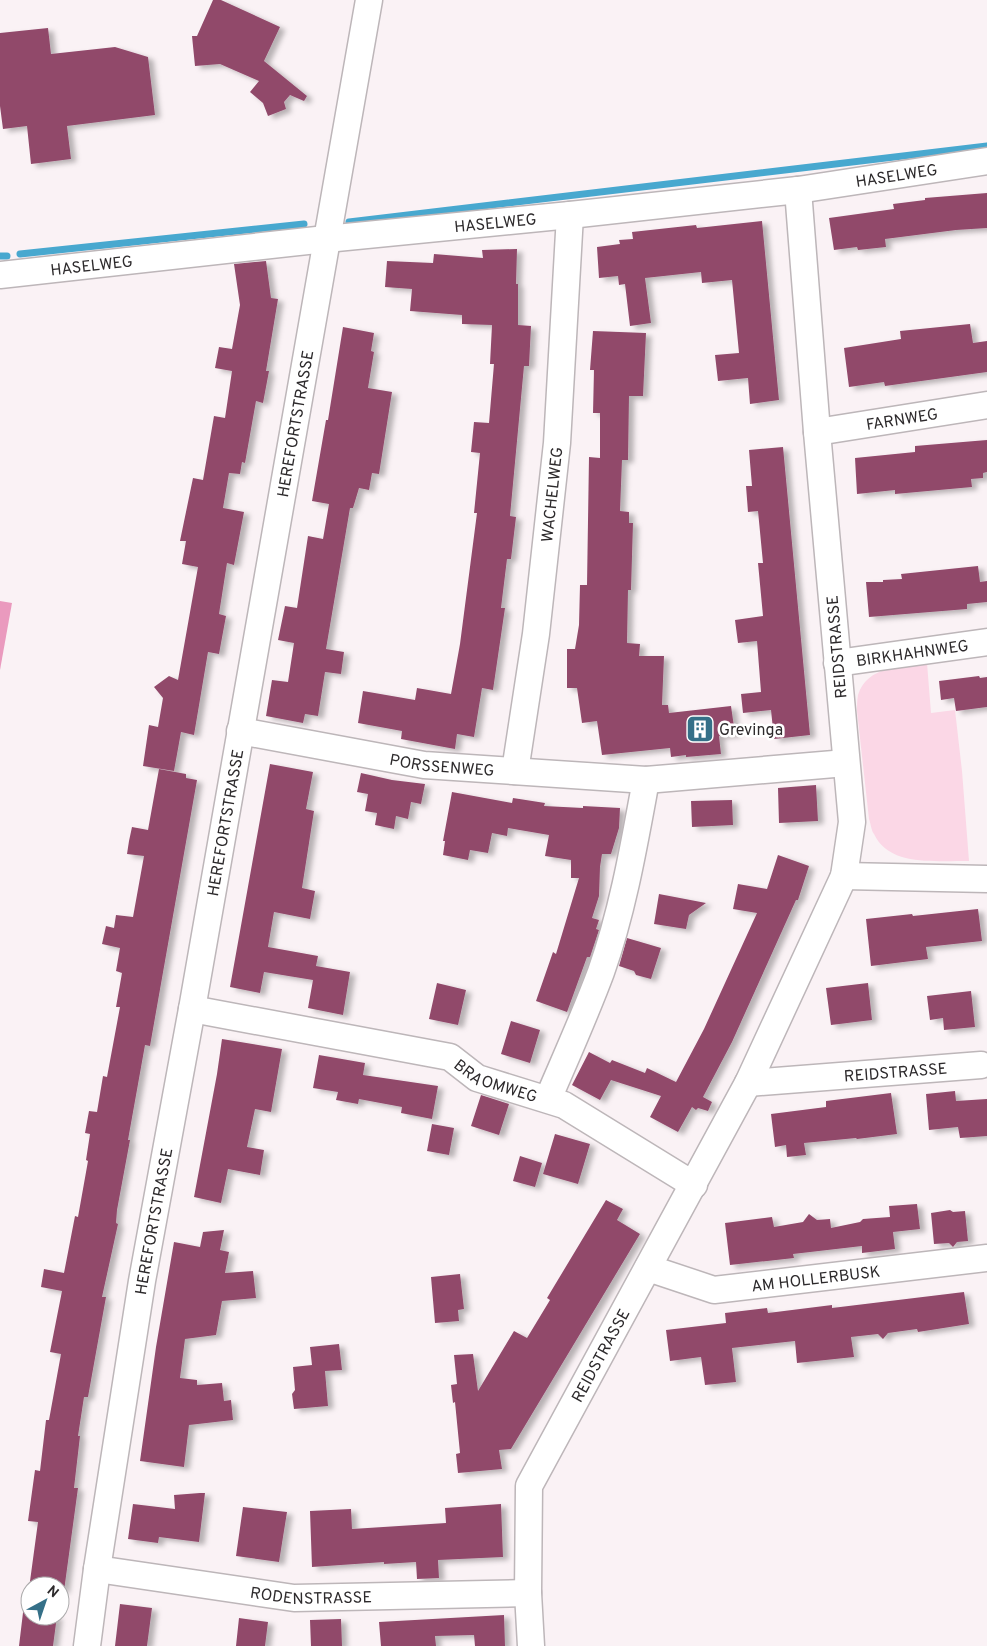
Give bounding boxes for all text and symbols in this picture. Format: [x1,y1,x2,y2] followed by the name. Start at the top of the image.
[854,161,939,193] street label: HASELWEG
[453,210,537,238] street label: HASELWEG
[50,252,134,281] street label: HASELWEG
[274,349,319,499] street label: HEREFORTSTRASSE
[865,405,940,436] street label: FARNWEG
[538,446,569,543] street label: WACHELWEG
[824,594,852,699] street label: REIDSTRASSE
[855,637,970,672] street label: BIRKHAHNWEG
[685,714,715,744] building icon: Grevinga
[719,721,783,741] place label: Grevinga
[204,748,249,898] street label: HEREFORTSTRASSE
[388,751,495,782] street label: PORSSENWEG
[449,1056,539,1108] street label: BRAOMWEG
[843,1060,948,1088] street label: REIDSTRASSE
[132,1146,178,1296] street label: HEREFORTSTRASSE
[750,1263,881,1298] street label: AM HOLLERBUSK
[568,1306,635,1406] street label: REIDSTRASSE
[20,1576,70,1626] north arrow
[43,1582,62,1602] text: N
[249,1584,372,1610] street label: RODENSTRASSE

